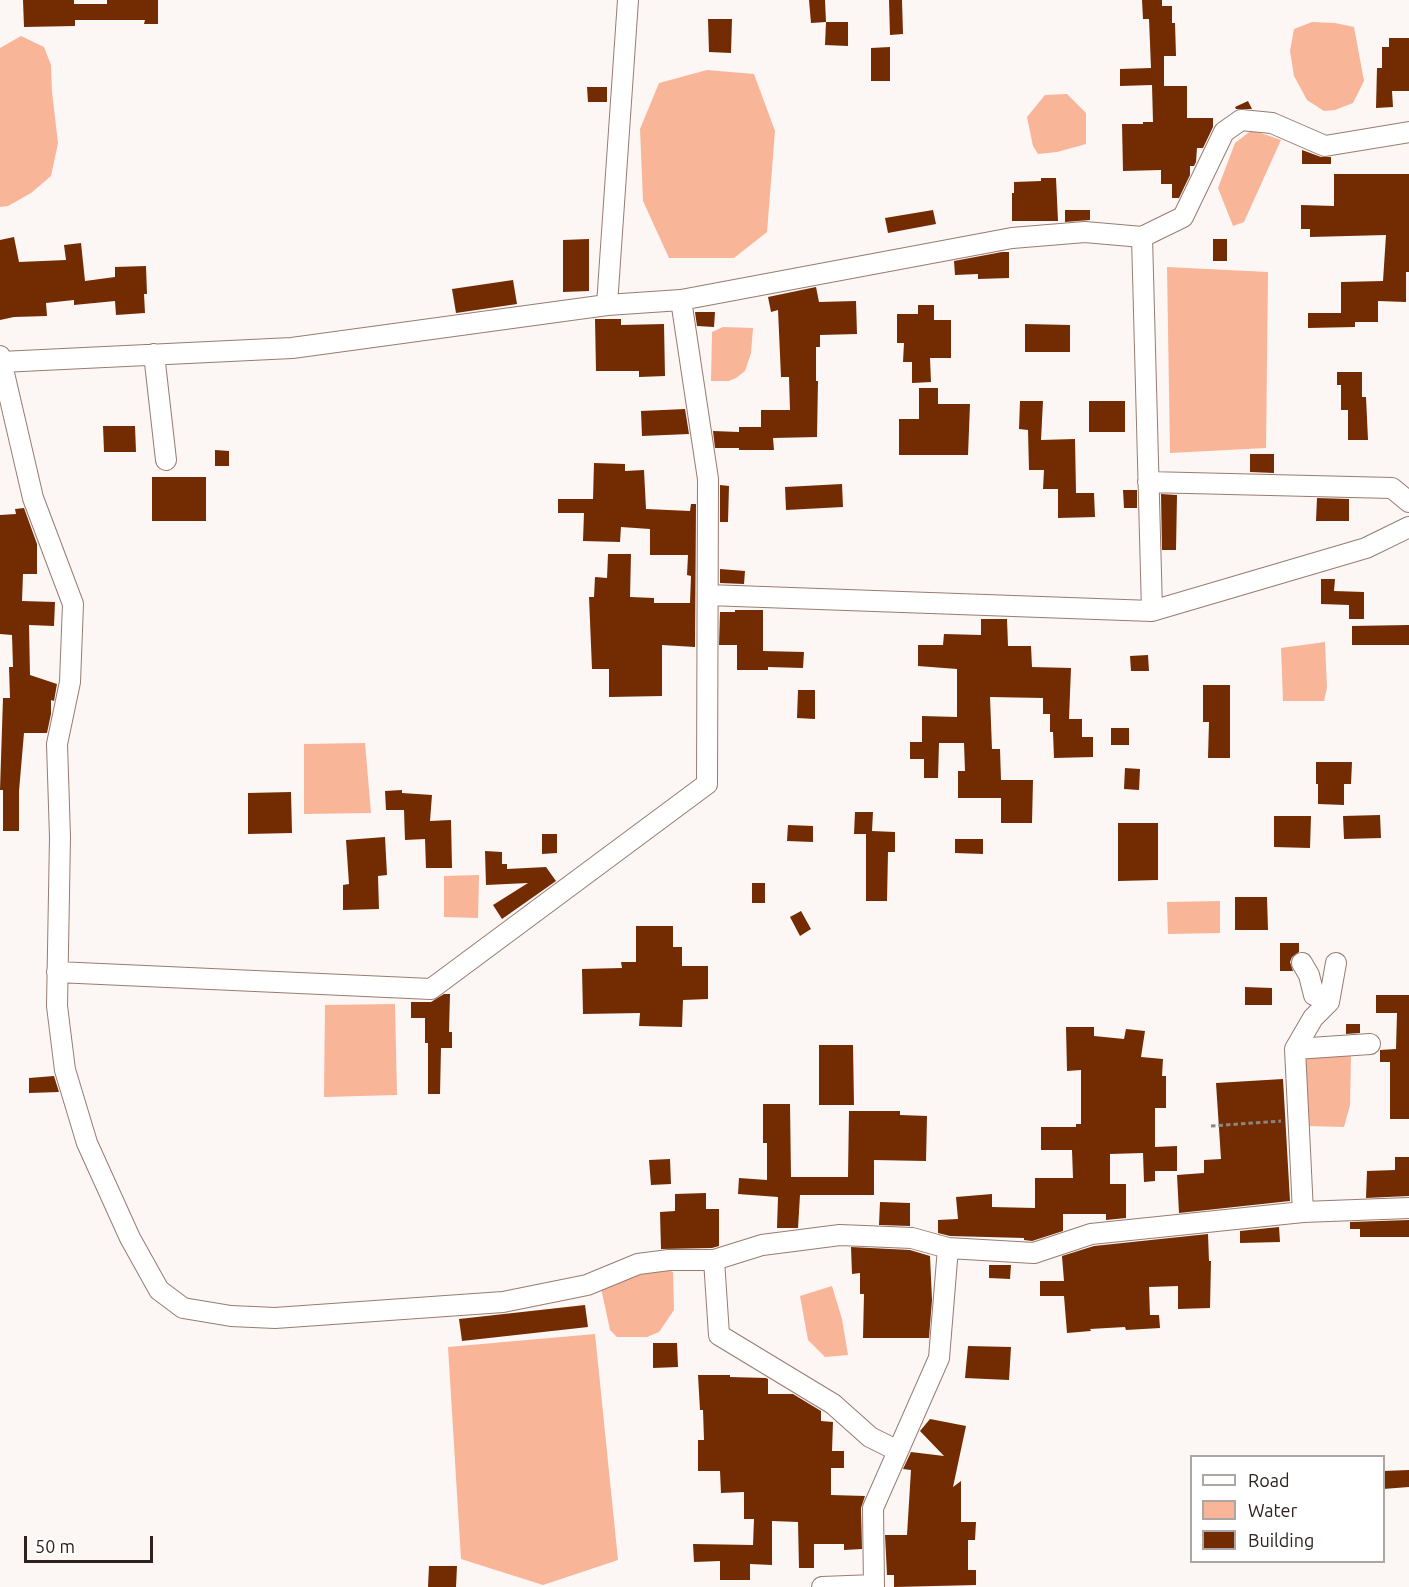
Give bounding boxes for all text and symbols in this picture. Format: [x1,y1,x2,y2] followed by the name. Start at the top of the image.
[1190,1455,1385,1563] legend
[1248,1470,1290,1490] text: Road
[1248,1500,1297,1520] text: Water
[27,1524,156,1562] scale bar
[1248,1530,1314,1550] text: Building
[35,1536,75,1556] text: 50 m

